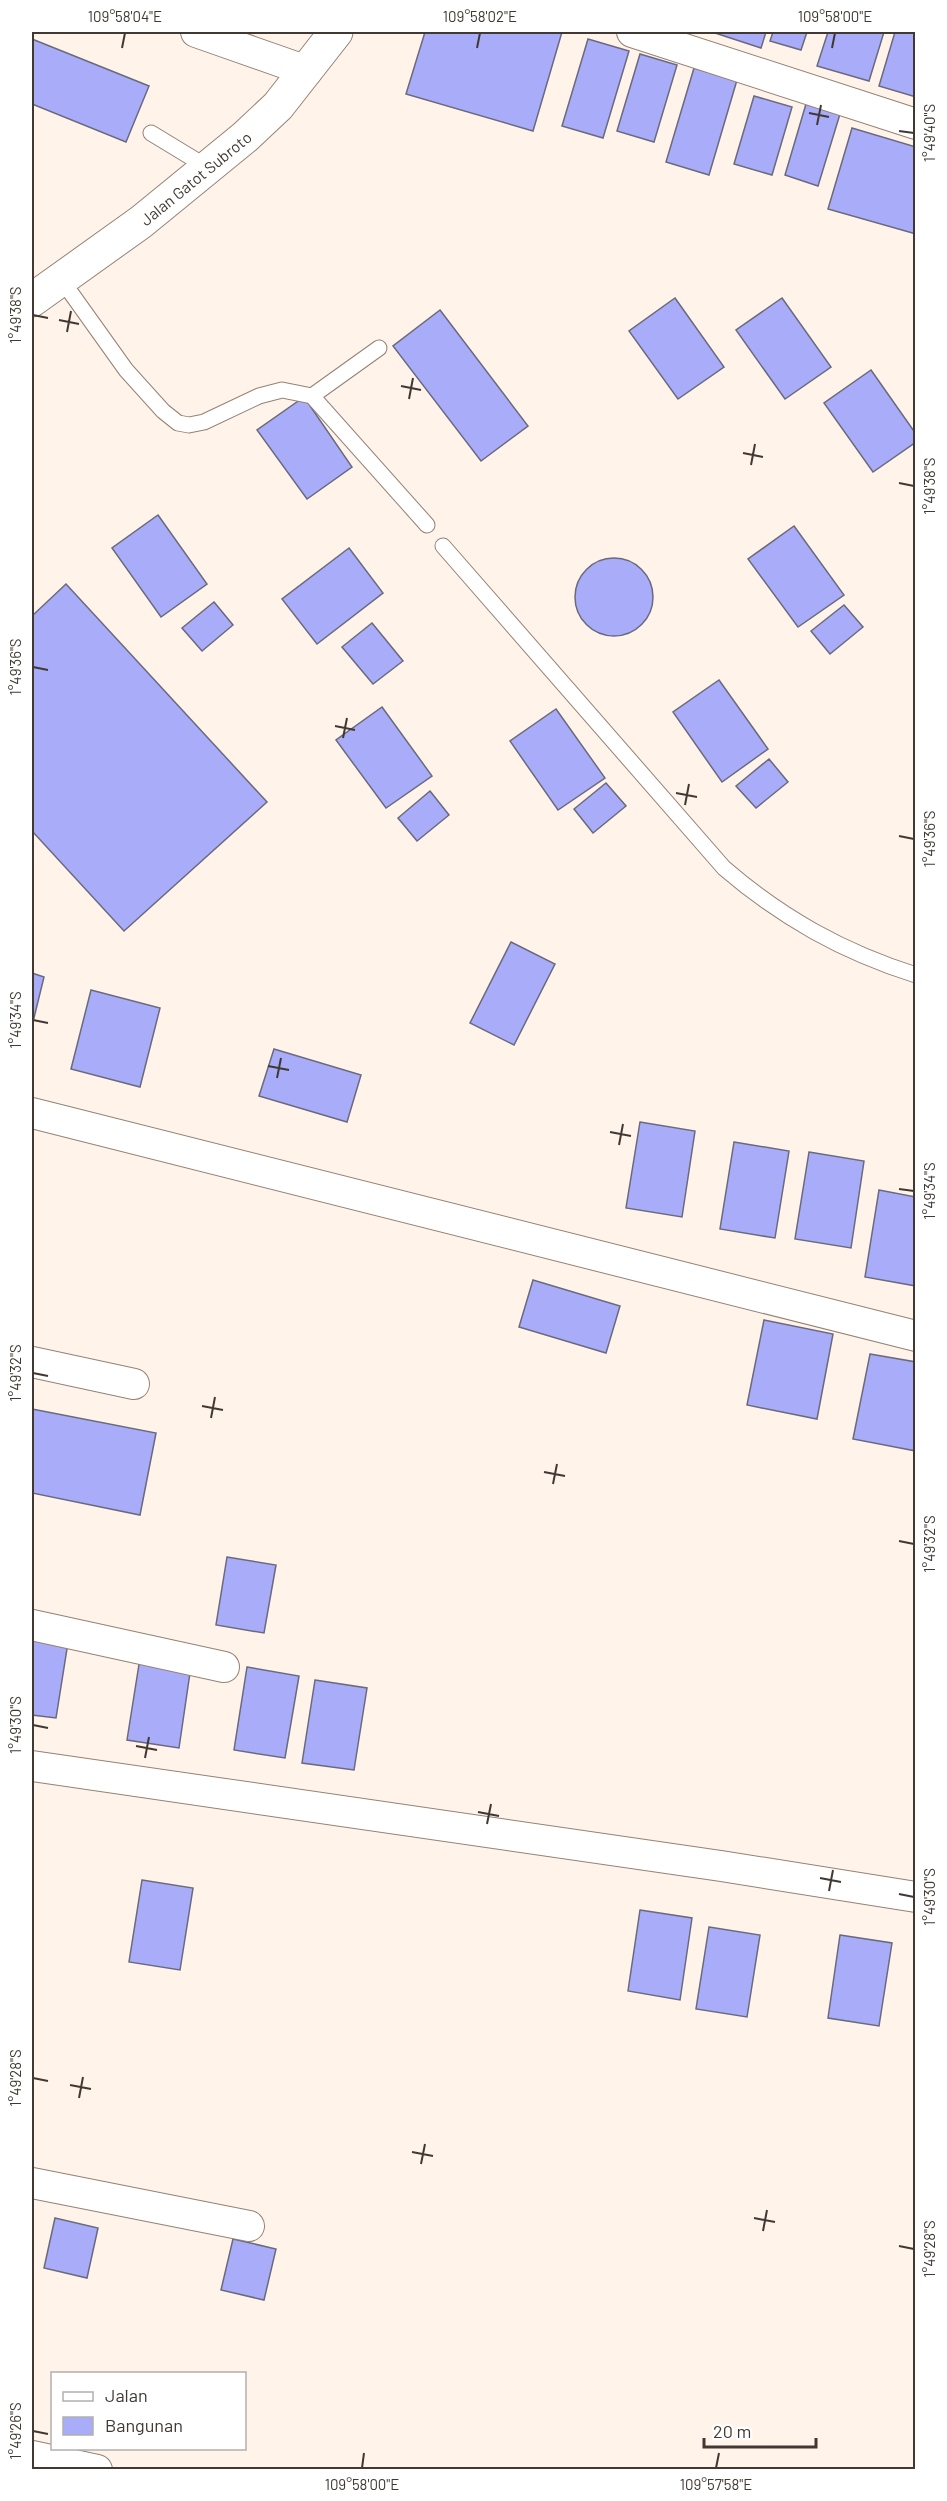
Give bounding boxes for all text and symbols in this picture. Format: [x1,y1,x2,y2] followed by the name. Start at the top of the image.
[88,7,162,25] text: 109°58'04"E
[443,7,517,25] text: 109°58'02"E
[798,7,872,25] text: 109°58'00"E
[920,104,938,162] text: 1°49'40"S
[136,127,255,229] street label: Jalan Gatot Subroto
[6,286,24,344] text: 1°49'38"S
[920,457,938,515] text: 1°49'38"S
[6,638,24,696] text: 1°49'36"S
[920,810,938,868] text: 1°49'36"S
[6,991,24,1049] text: 1°49'34"S
[920,1162,938,1220] text: 1°49'34"S
[6,1344,24,1402] text: 1°49'32"S
[920,1515,938,1573] text: 1°49'32"S
[6,1696,24,1754] text: 1°49'30"S
[920,1868,938,1926] text: 1°49'30"S
[6,2049,24,2107] text: 1°49'28"S
[920,2220,938,2278] text: 1°49'28"S
[51,2372,246,2450] legend
[105,2384,148,2406] text: Jalan
[6,2402,24,2460] text: 1°49'26"S
[704,2411,816,2449] scale bar
[105,2414,183,2436] text: Bangunan
[713,2420,751,2442] text: 20 m
[325,2475,399,2493] text: 109°58'00"E
[680,2475,752,2493] text: 109°57'58"E

